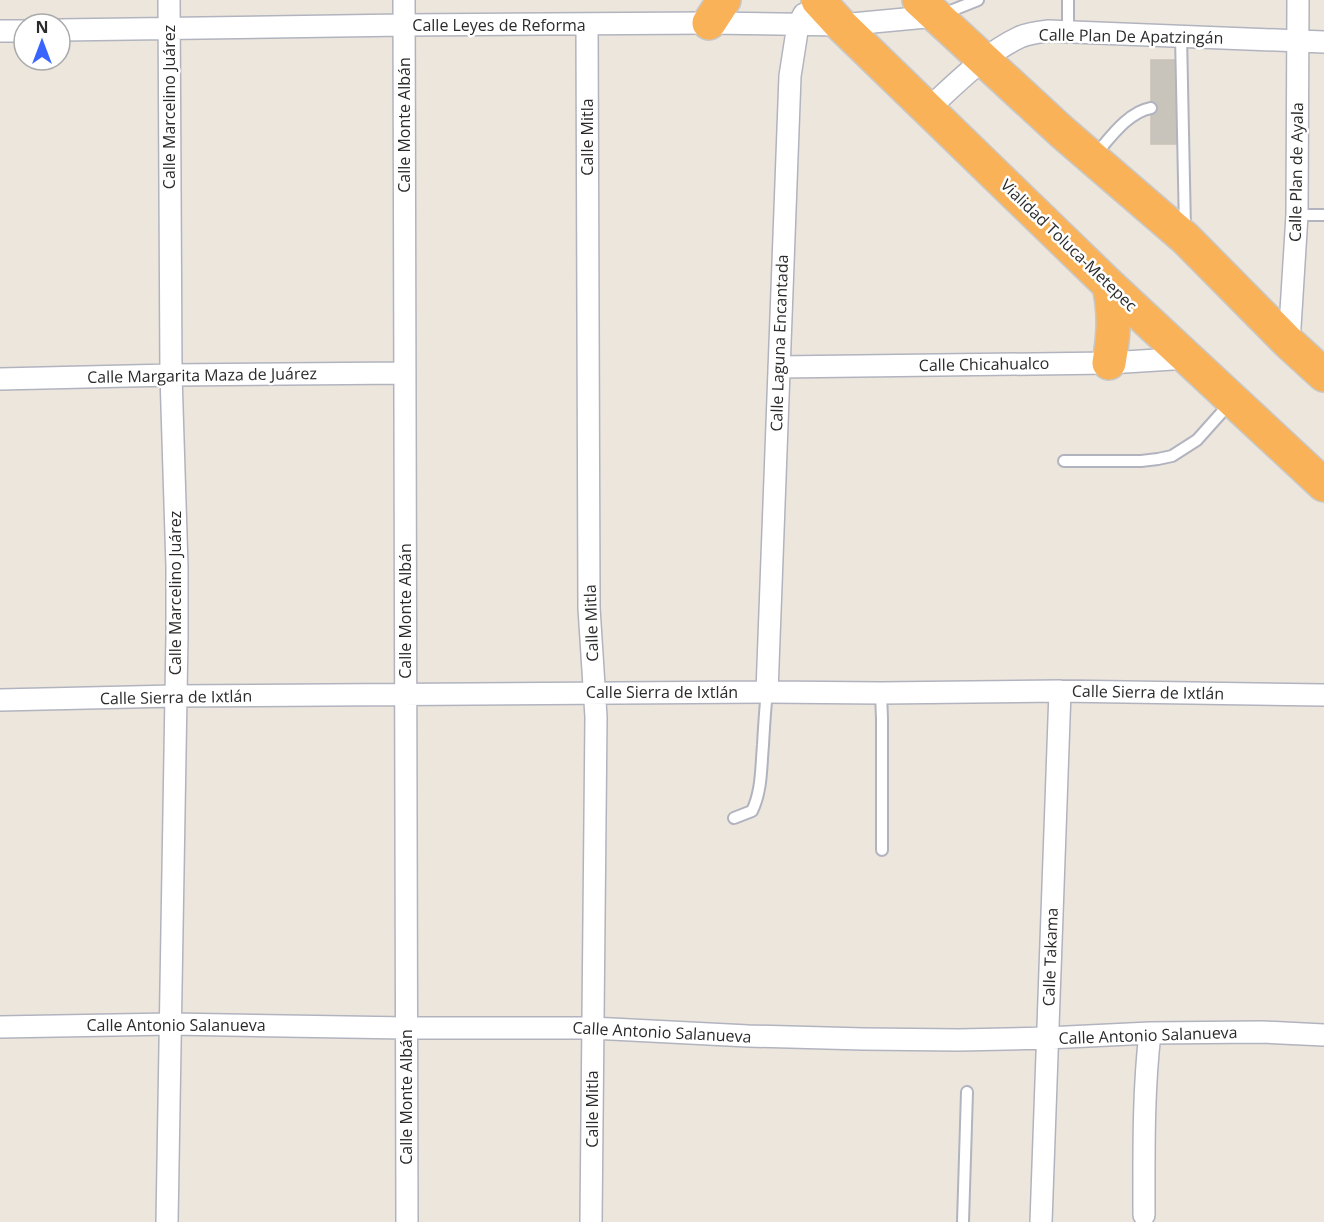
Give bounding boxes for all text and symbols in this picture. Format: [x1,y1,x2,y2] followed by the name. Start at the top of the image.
[12,12,72,72] north arrow
[412,14,586,36] street label: Calle Leyes de Reforma
[35,16,49,38] text: N
[1038,23,1224,49] street label: Calle Plan De Apatzingán
[158,25,180,189] street label: Calle Marcelino Juárez
[393,57,415,193] street label: Calle Monte Albán
[576,98,598,176] street label: Calle Mitla
[1284,102,1308,242] street label: Calle Plan de Ayala
[996,174,1142,316] street label: Vialidad Toluca-Metepec
[765,254,793,432] street label: Calle Laguna Encantada
[919,352,1049,376] street label: Calle Chicahualco
[87,362,317,388] street label: Calle Margarita Maza de Juárez
[164,511,186,675] street label: Calle Marcelino Juárez
[394,543,416,679] street label: Calle Monte Albán
[579,584,603,662] street label: Calle Mitla
[1072,680,1224,704] street label: Calle Sierra de Ixtlán
[586,681,738,703] street label: Calle Sierra de Ixtlán
[100,685,252,709] street label: Calle Sierra de Ixtlán
[1037,907,1063,1007] street label: Calle Takama
[86,1014,266,1036] street label: Calle Antonio Salanueva
[572,1016,752,1048] street label: Calle Antonio Salanueva
[1058,1021,1238,1049] street label: Calle Antonio Salanueva
[395,1029,417,1165] street label: Calle Monte Albán
[581,1070,603,1148] street label: Calle Mitla

